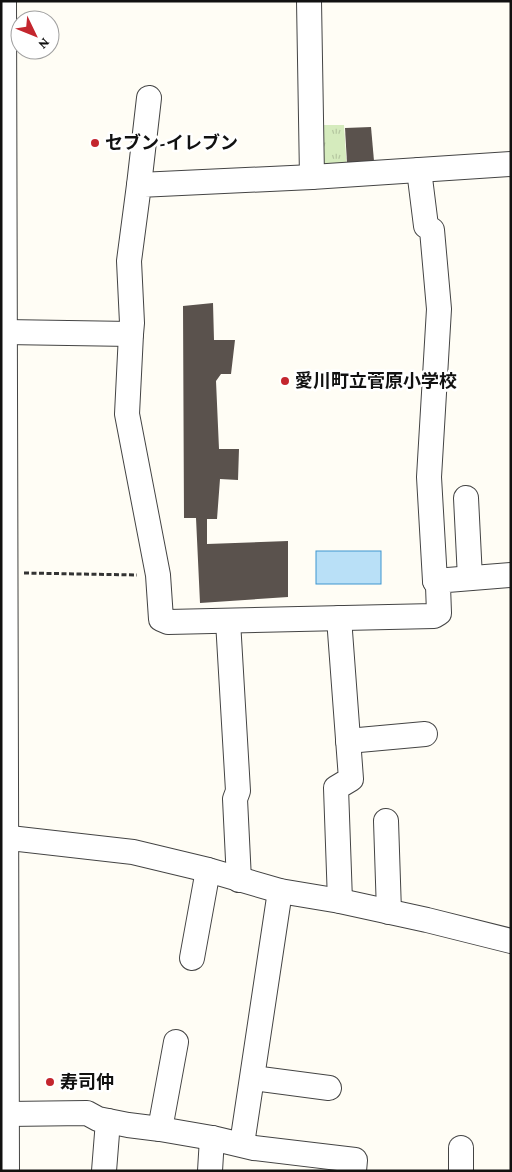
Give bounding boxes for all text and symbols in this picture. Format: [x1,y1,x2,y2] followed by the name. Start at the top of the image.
[10,10,60,60] north arrow
[35,35,54,53] text: N
[105,133,238,153] place label: セブン-イレブン
[89,137,101,149] marker: セブン-イレブン
[295,371,457,391] place label: 愛川町立菅原小学校
[279,375,291,387] marker: 愛川町立菅原小学校
[60,1072,114,1092] place label: 寿司仲
[44,1076,56,1088] marker: 寿司仲

